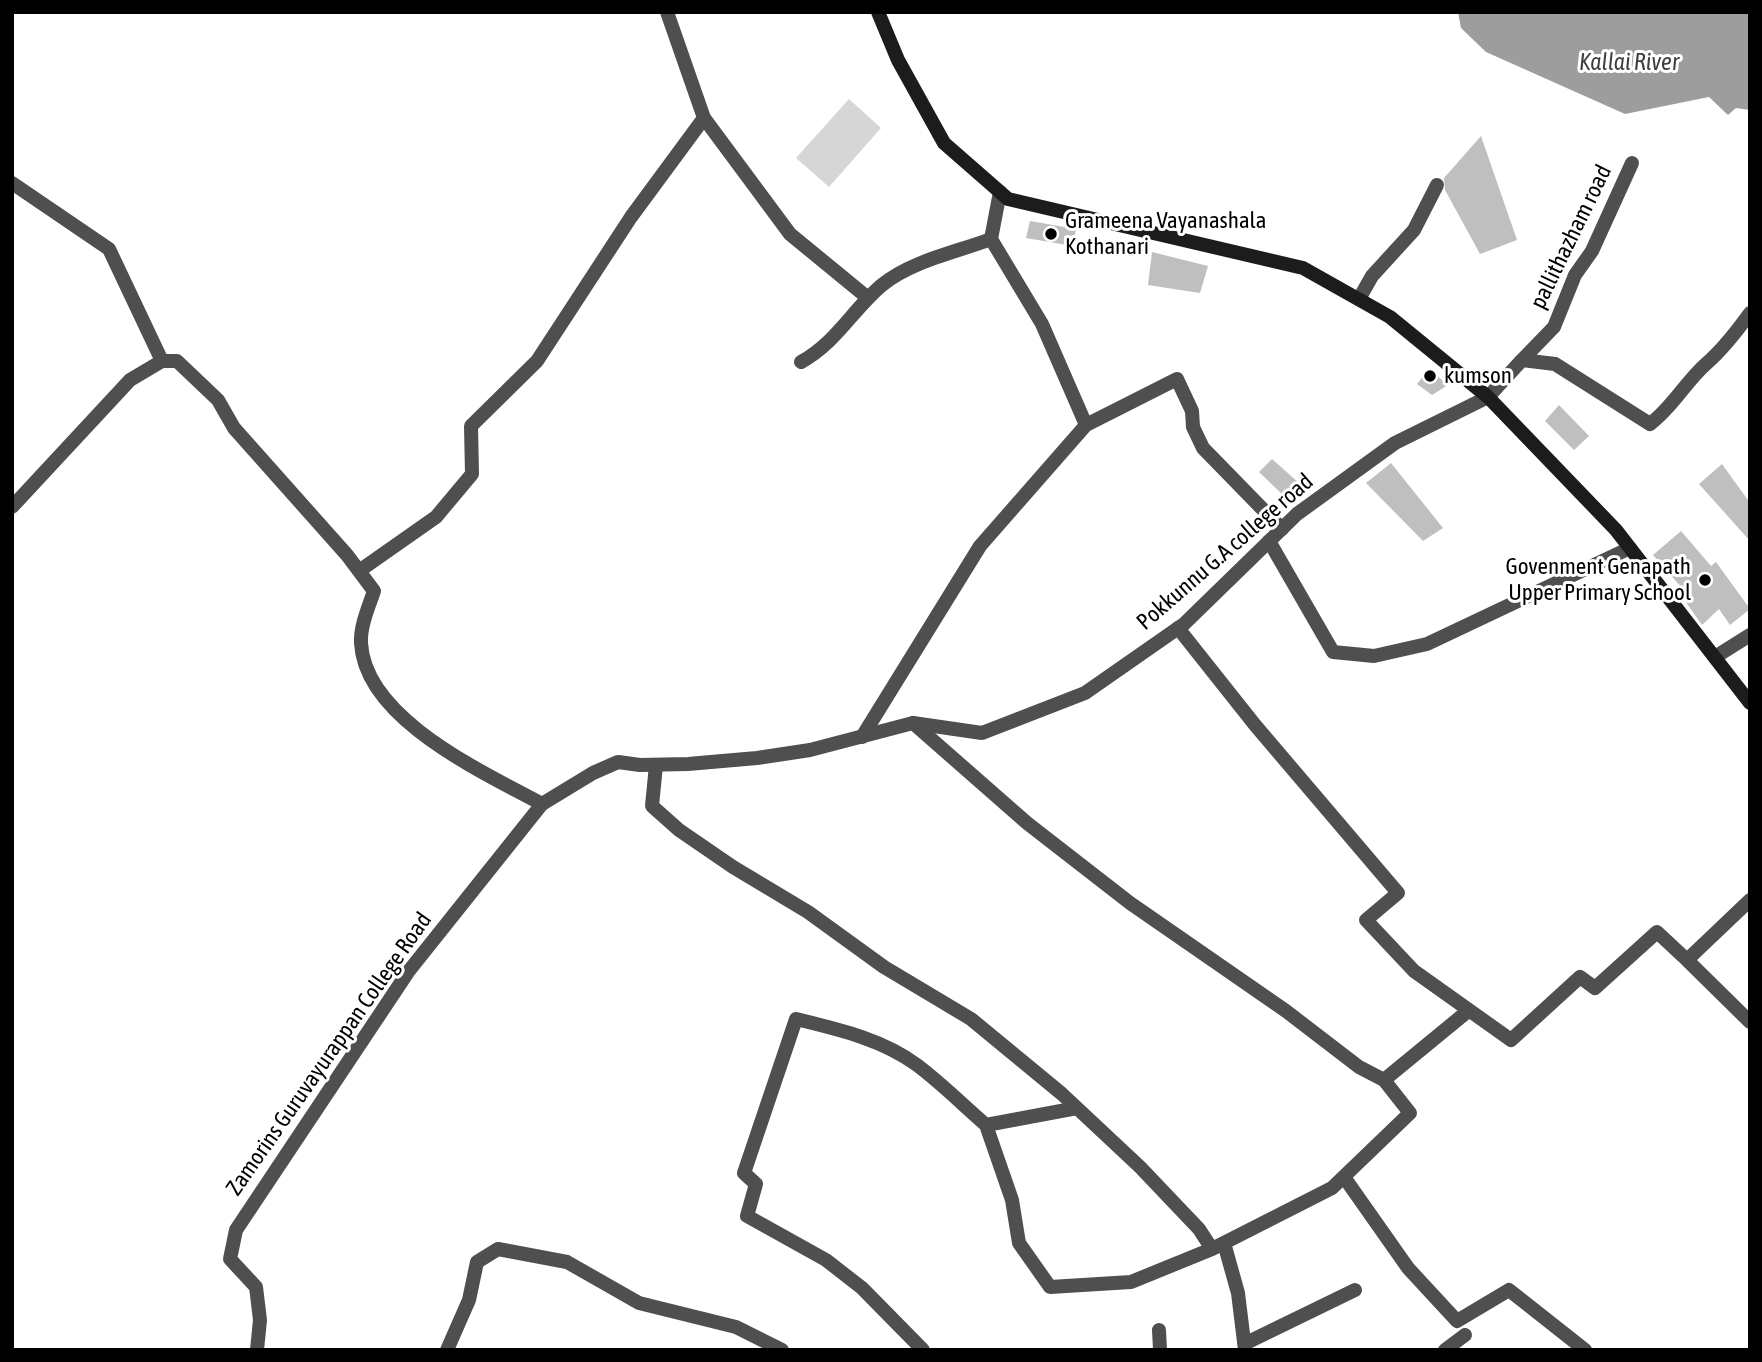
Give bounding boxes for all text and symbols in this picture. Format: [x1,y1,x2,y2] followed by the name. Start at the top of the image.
[1579,48,1679,76] water label: Kallai River
[1524,161,1618,313] street label: pallithazham road
[1065,207,1266,261] place label: Grameena Vayanashala Kothanari
[1043,226,1059,242] marker: Grameena Vayanashala Kothanari
[1444,362,1512,390] place label: kumson
[1422,368,1438,384] marker: kumson
[1131,468,1319,636] street label: Pokkunnu G.A college road
[1506,553,1691,607] place label: Govenment Genapath Upper Primary School
[1697,572,1713,588] marker: Govenment Genapath Upper Primary School
[220,907,438,1201] street label: Zamorins Guruvayurappan College Road

